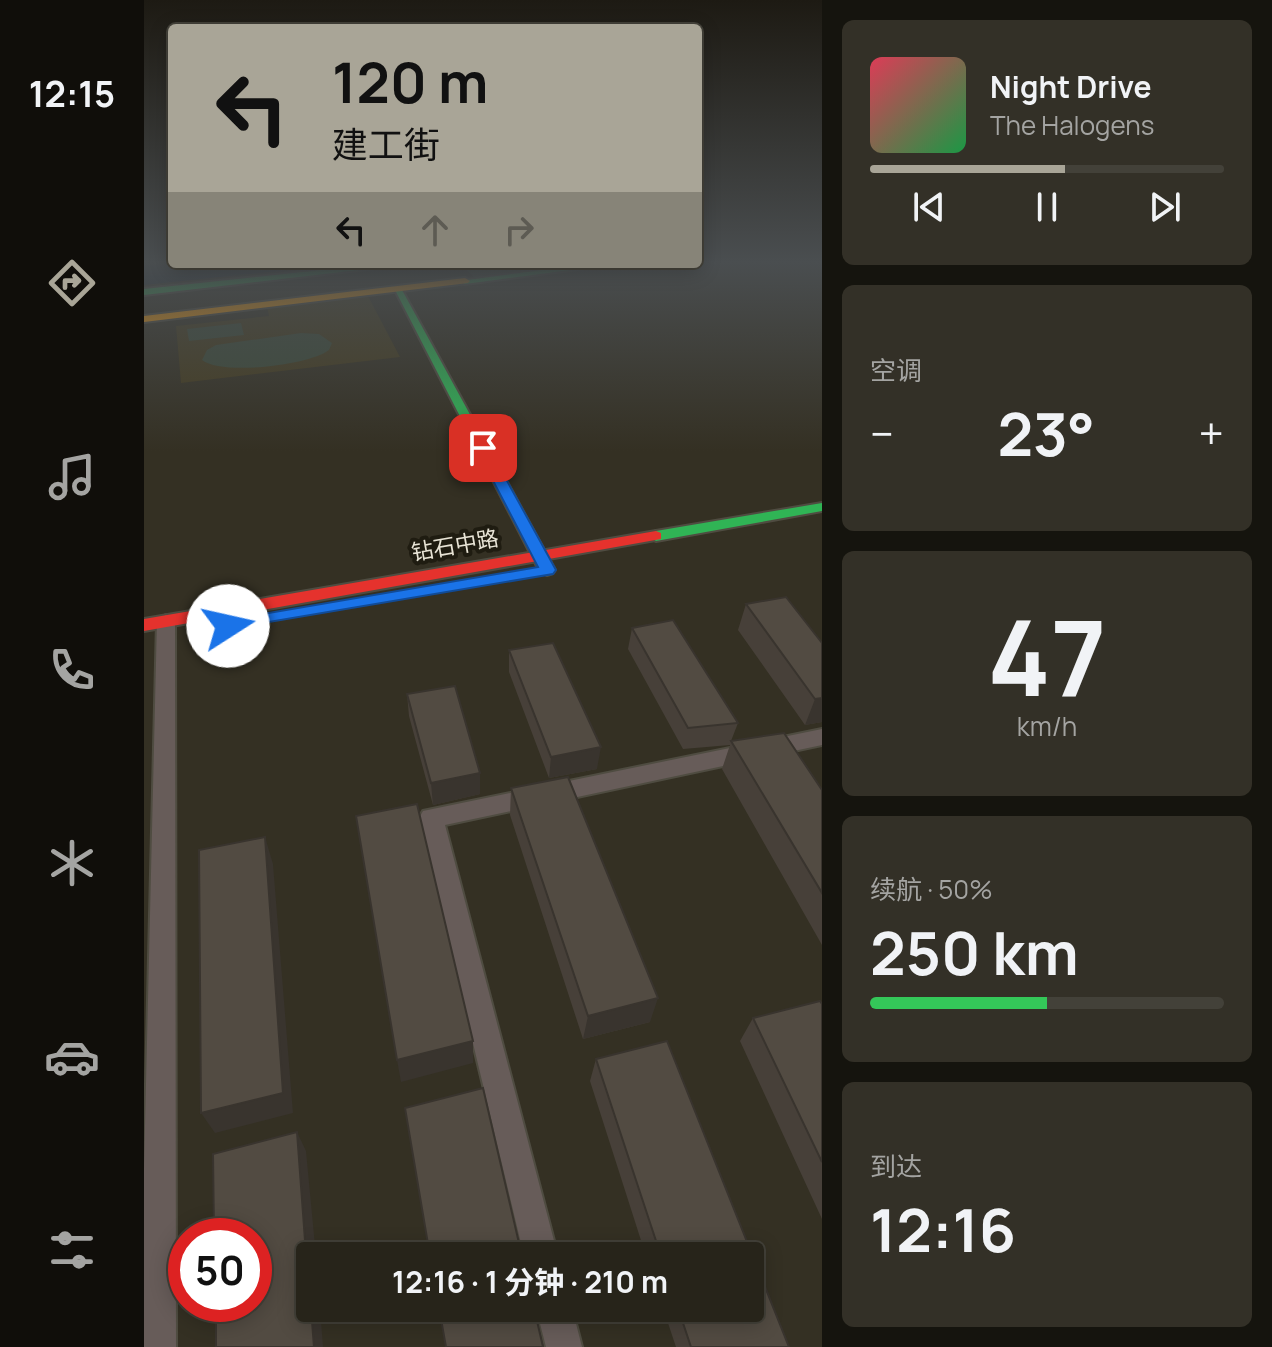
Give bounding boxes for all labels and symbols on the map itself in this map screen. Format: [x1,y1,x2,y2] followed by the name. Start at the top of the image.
[449,414,517,482] pin
[409,523,501,567] street label: 钻石中路
[186,584,270,668] position arrow
[168,1218,272,1322] speed limit sign: 50

